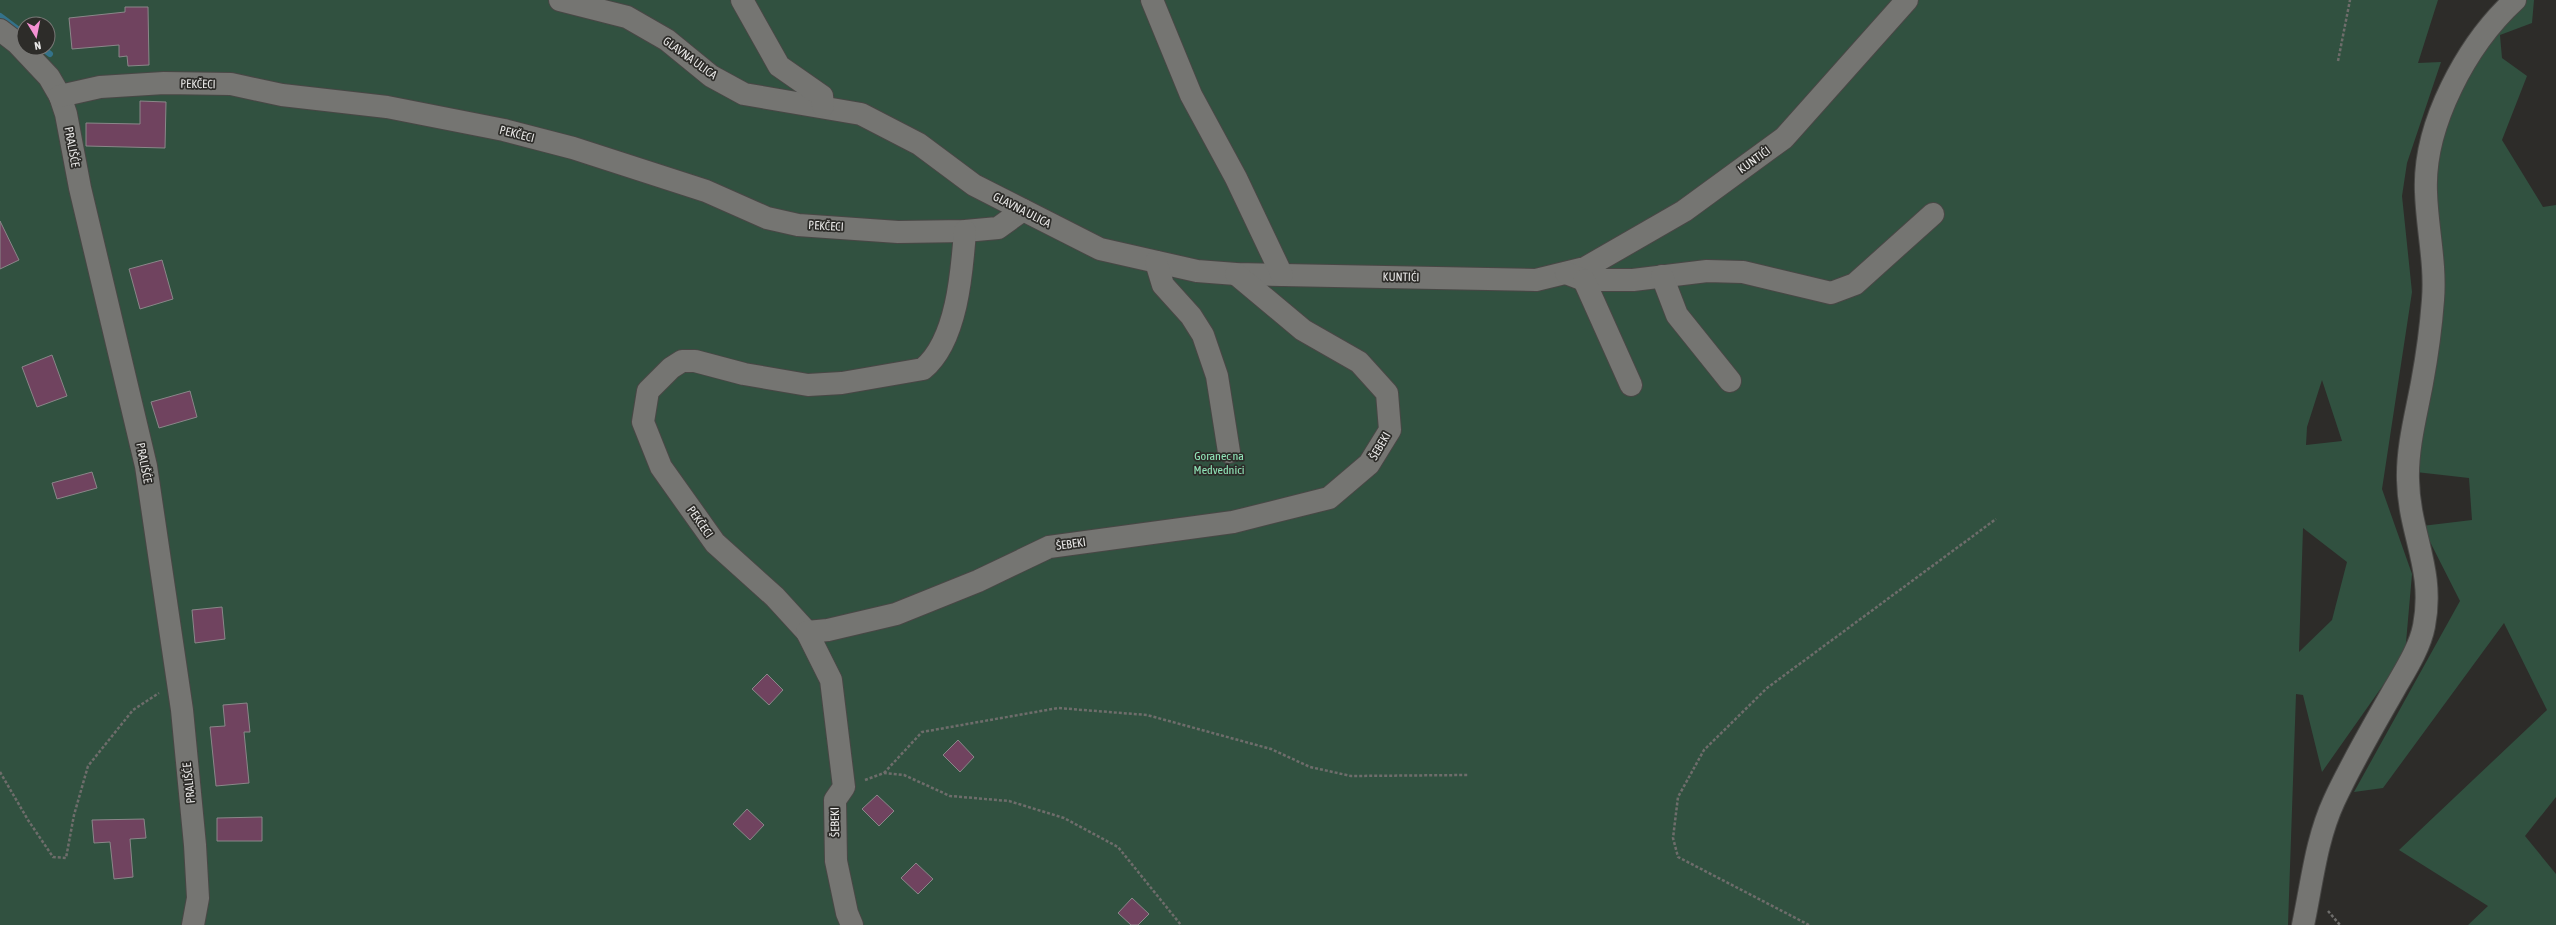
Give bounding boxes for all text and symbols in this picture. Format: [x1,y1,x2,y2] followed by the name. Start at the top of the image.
[16,16,56,56] north arrow
[660,34,720,82] street label: GLAVNA ULICA
[33,39,42,52] text: N
[180,77,216,91] street label: PEKČECI
[498,123,536,145] street label: PEKČECI
[62,126,82,168] street label: PRALIŠĆE
[1735,144,1773,176] street label: KUNTIĆI
[991,189,1053,231] street label: GLAVNA ULICA
[808,218,844,234] street label: PEKČECI
[1382,270,1420,284] street label: KUNTIĆI
[1366,430,1394,462] street label: ŠEBEKI
[133,442,155,484] street label: PRALIŠĆE
[1194,449,1244,477] park label: Goranec na Medvednici
[684,503,716,541] street label: PEKČECI
[1055,535,1087,553] street label: ŠEBEKI
[180,762,198,804] street label: PRALIŠĆE
[828,807,842,837] street label: ŠEBEKI

